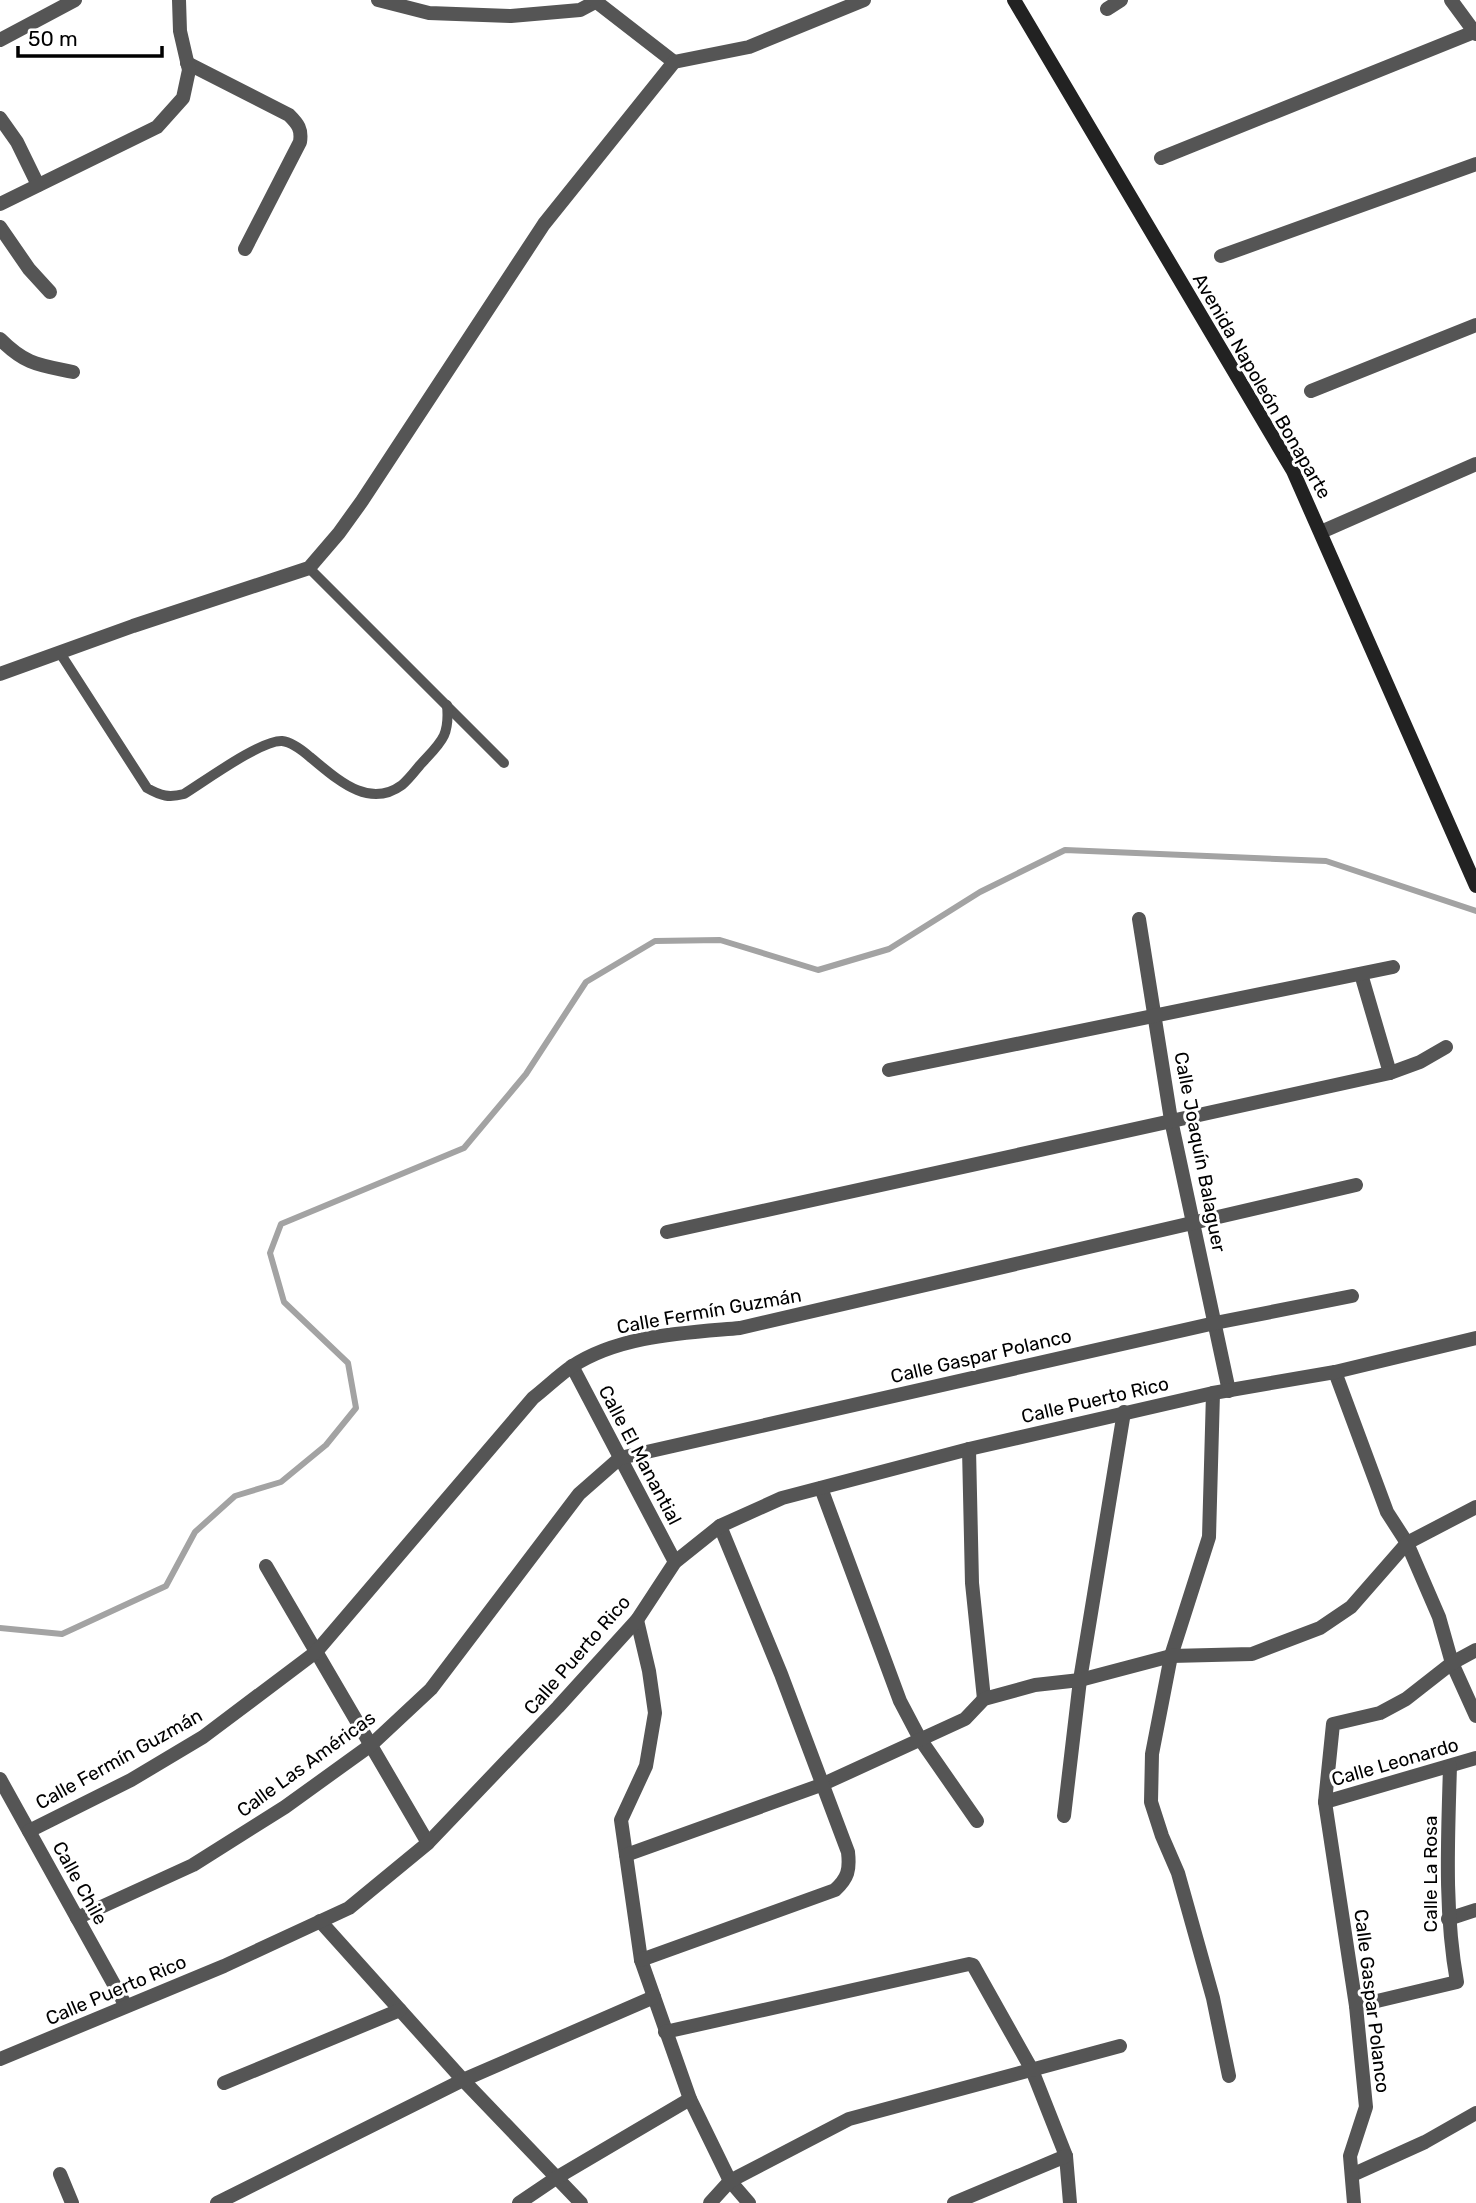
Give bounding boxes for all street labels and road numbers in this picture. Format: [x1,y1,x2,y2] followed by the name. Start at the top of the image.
[1188,269,1336,503] street label: Avenida Napoleón Bonaparte
[1169,1050,1231,1255] street label: Calle Joaquín Balaguer
[615,1283,803,1339] street label: Calle Fermín Guzmán
[888,1324,1074,1388] street label: Calle Gaspar Polanco
[1019,1372,1171,1428] street label: Calle Puerto Rico
[594,1381,686,1529] street label: Calle El Manantial
[519,1591,635,1719] street label: Calle Puerto Rico
[32,1704,206,1814] street label: Calle Fermín Guzmán
[232,1706,380,1822] street label: Calle Las Américas
[1329,1733,1461,1791] street label: Calle Leonardo
[1419,1816,1442,1932] street label: Calle La Rosa
[48,1837,112,1929] street label: Calle Chile
[1349,1908,1395,2094] street label: Calle Gaspar Polanco
[42,1950,190,2030] street label: Calle Puerto Rico

